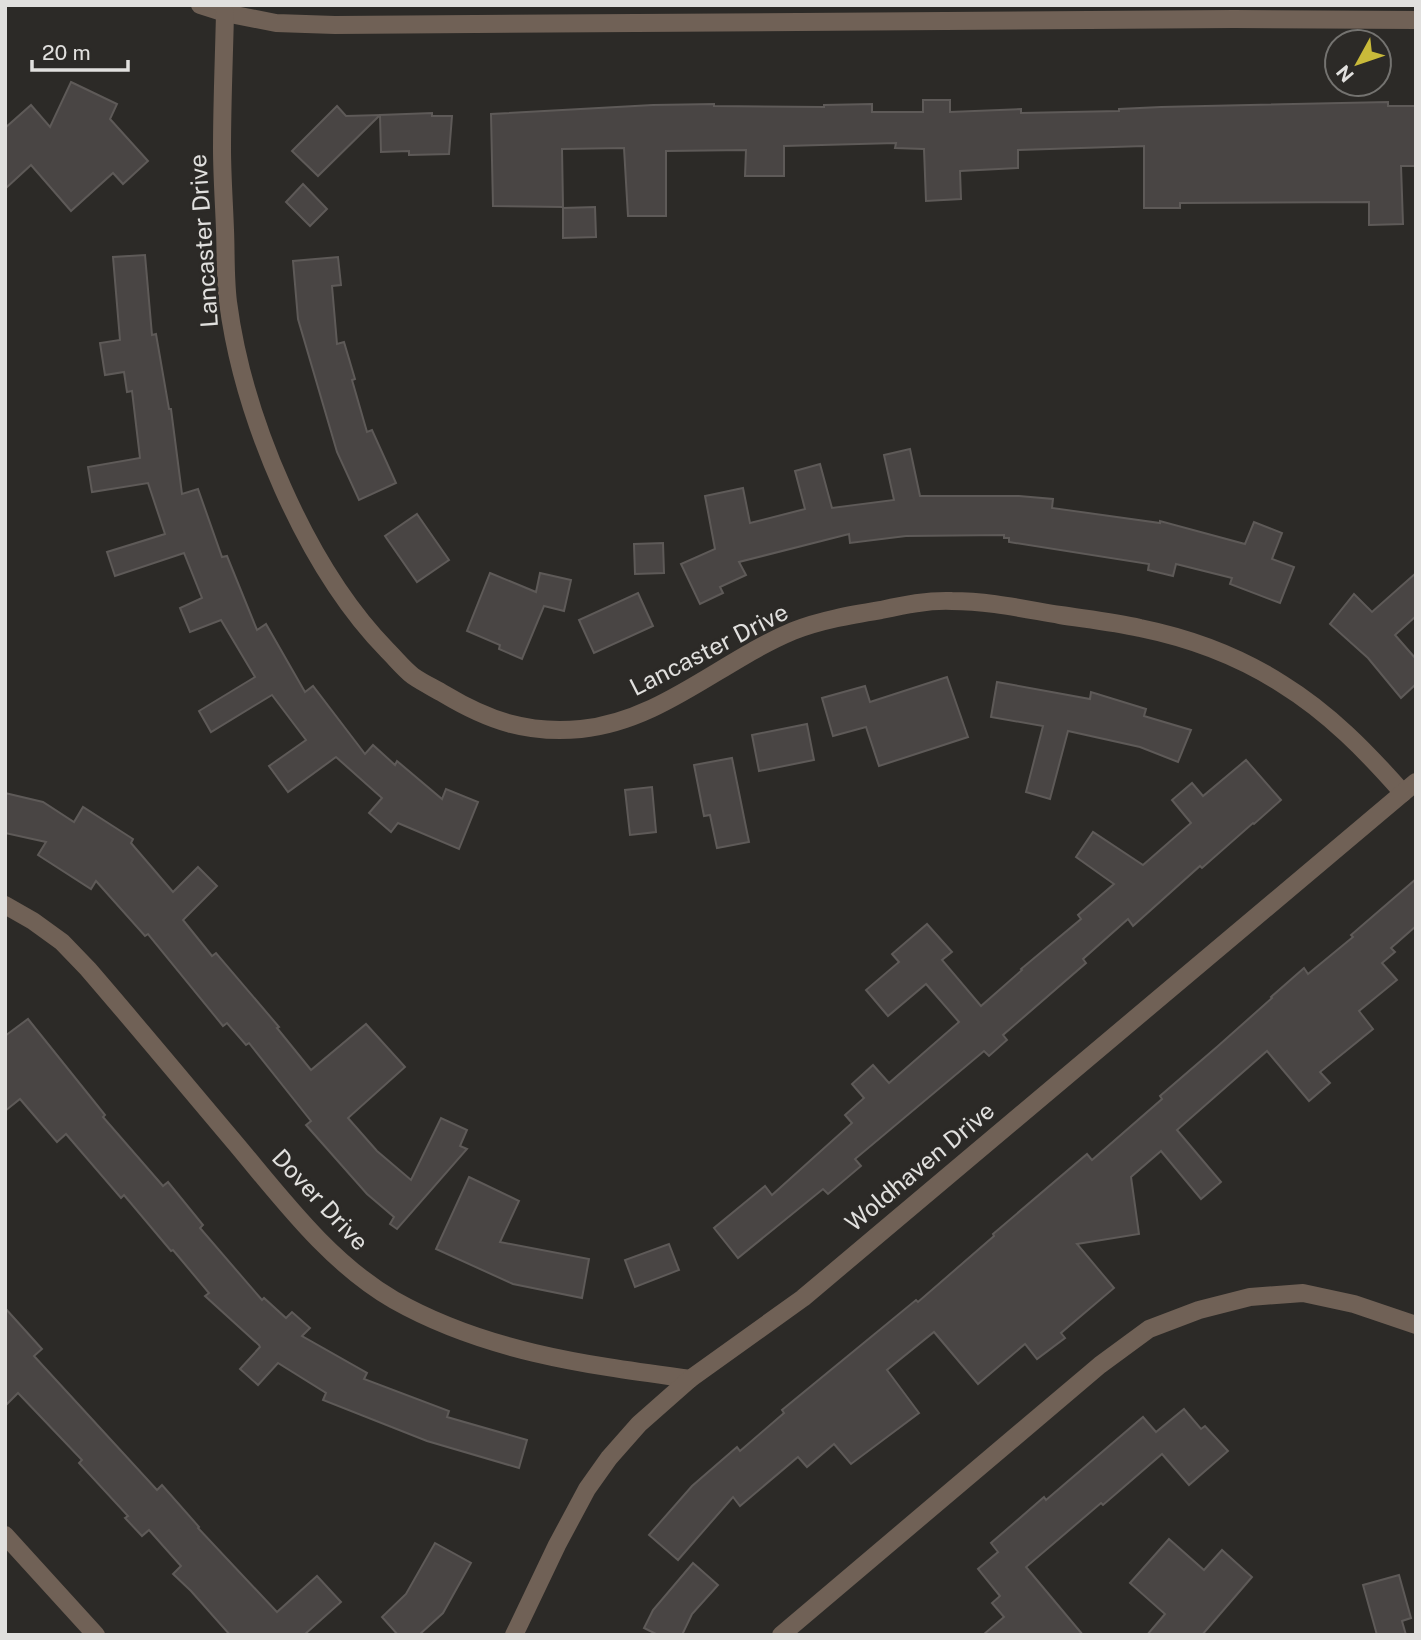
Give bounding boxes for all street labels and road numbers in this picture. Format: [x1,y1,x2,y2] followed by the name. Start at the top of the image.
[183,153,223,329] street label: Lancaster Drive
[625,597,792,701] street label: Lancaster Drive
[839,1096,1000,1237] street label: Woldhaven Drive
[267,1143,375,1256] street label: Dover Drive

